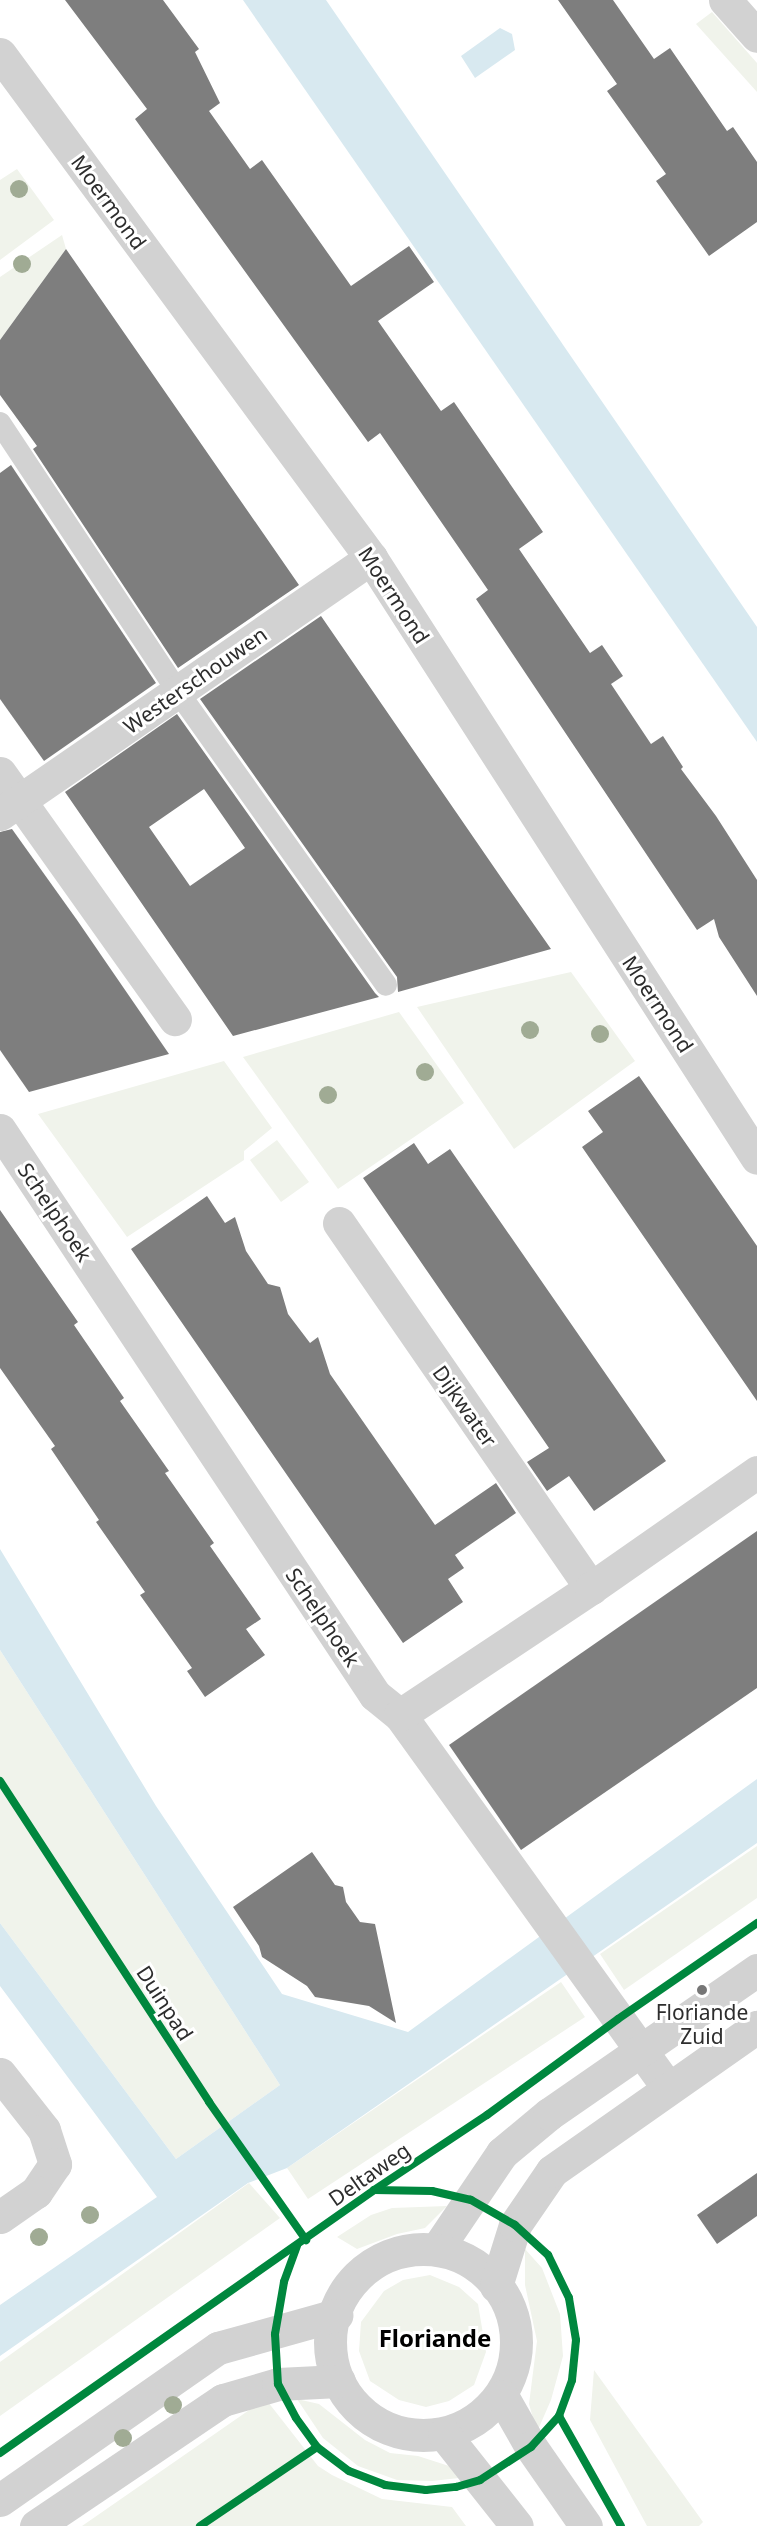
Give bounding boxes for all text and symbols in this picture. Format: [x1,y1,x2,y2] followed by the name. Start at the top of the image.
[66,150,152,254] street label: Moermond
[353,542,435,648] street label: Moermond
[118,621,272,739] street label: Westerschouwen
[617,951,699,1057] street label: Moermond
[13,1158,97,1266] street label: Schelphoek
[428,1360,502,1452] street label: Dijkwater
[281,1563,365,1671] street label: Schelphoek
[131,1961,199,2045] street label: Duinpad
[695,1983,709,1997] marker: Floriande Zuid
[656,1999,748,2049] place label: Floriande Zuid
[324,2137,414,2211] street label: Deltaweg
[379,2324,491,2352] district label: Floriande

